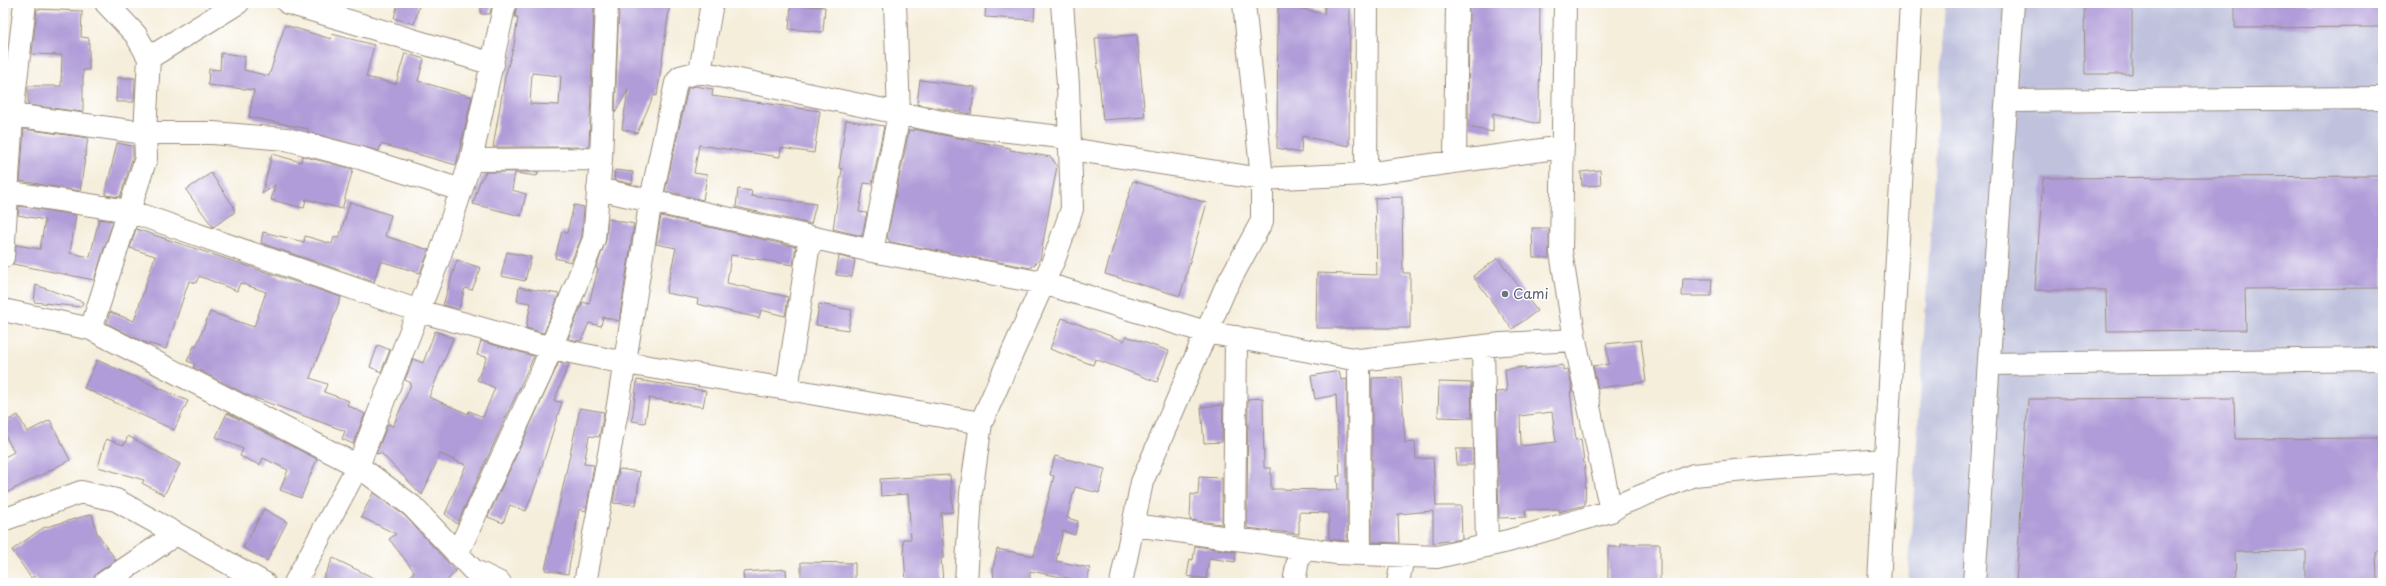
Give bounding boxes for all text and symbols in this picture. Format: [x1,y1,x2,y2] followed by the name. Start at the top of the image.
[1513,283,1549,304] place label: Cami
[1500,289,1510,299] marker: Cami

